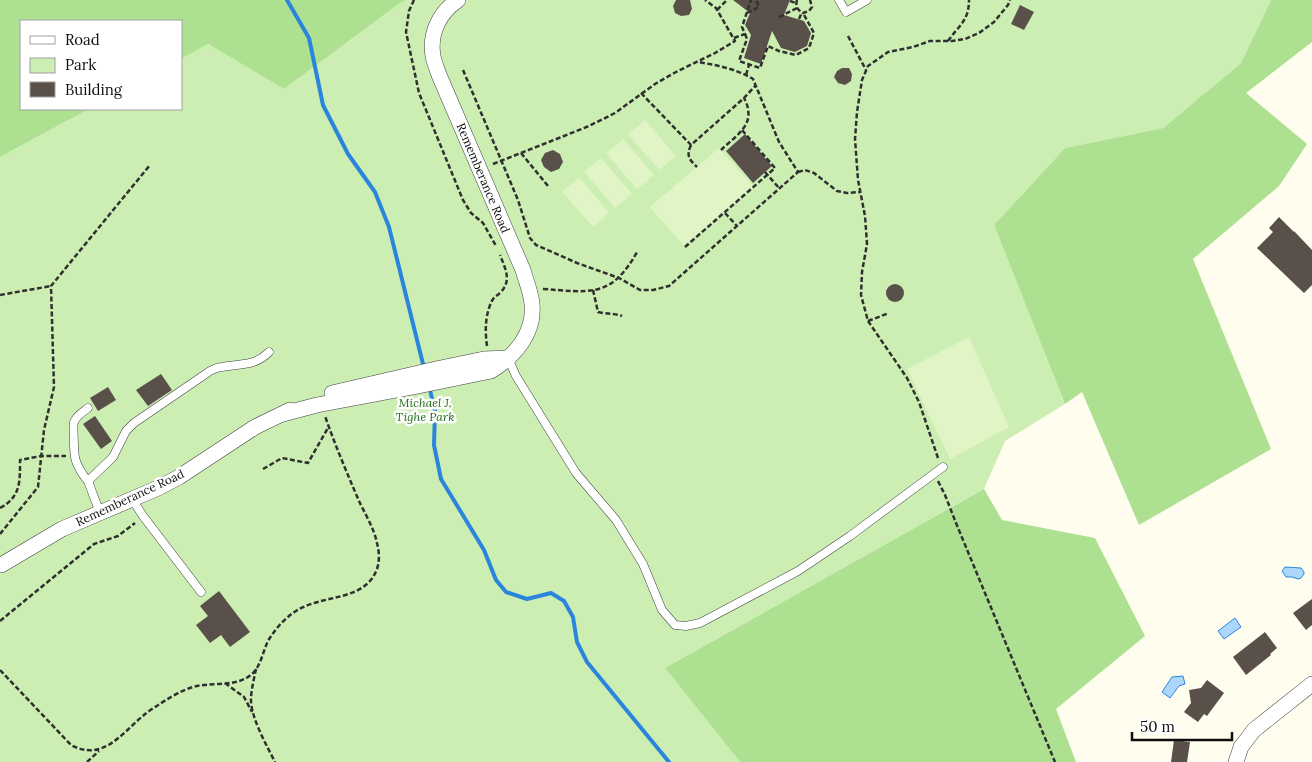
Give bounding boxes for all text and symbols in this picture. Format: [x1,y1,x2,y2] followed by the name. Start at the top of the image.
[20,20,182,110] legend
[65,30,100,49] text: Road
[65,55,96,74] text: Park
[65,80,123,99] text: Building
[454,121,513,235] street label: Rememberance Road
[396,395,454,424] park label: Michael J. Tighe Park
[73,466,186,529] street label: Rememberance Road
[1132,710,1232,742] scale bar
[1140,717,1175,736] text: 50 m

